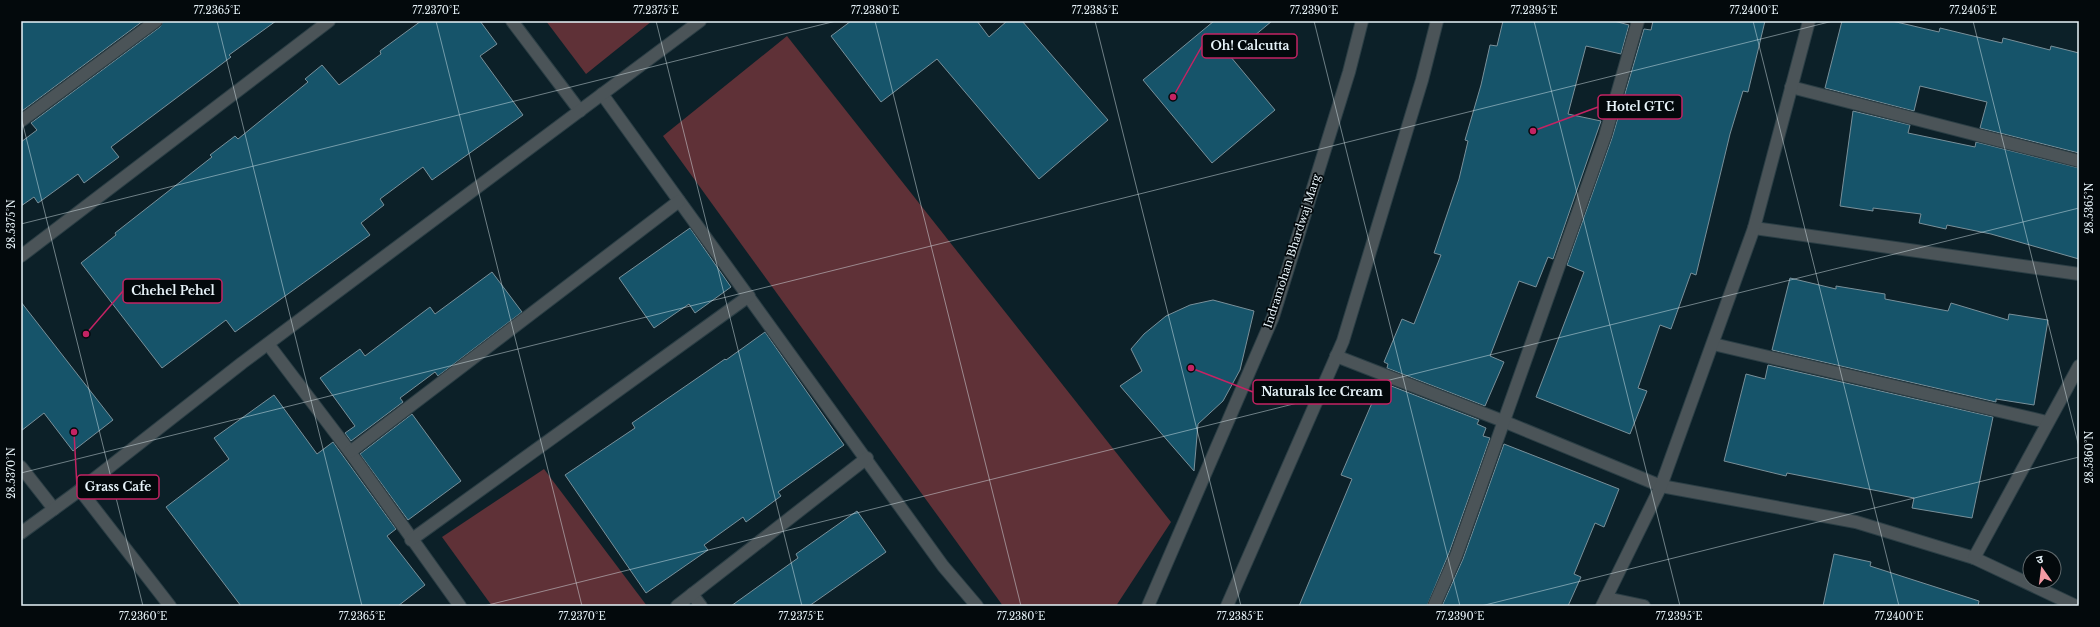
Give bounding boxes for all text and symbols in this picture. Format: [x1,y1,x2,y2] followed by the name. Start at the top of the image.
[193,4,241,17] text: 77.2365°E
[412,4,460,17] text: 77.2370°E
[633,4,679,17] text: 77.2375°E
[851,4,899,17] text: 77.2380°E
[1072,4,1118,17] text: 77.2385°E
[1290,4,1338,17] text: 77.2390°E
[1510,4,1558,17] text: 77.2395°E
[1729,4,1779,17] text: 77.2400°E
[1949,4,1997,17] text: 77.2405°E
[1202,34,1297,58] callout: Oh! Calcutta
[1210,38,1290,53] text: Oh! Calcutta
[1598,95,1682,119] callout: Hotel GTC
[1606,99,1674,114] text: Hotel GTC
[1261,172,1324,330] street label: Indramohan Bhardwaj Marg
[2083,182,2096,234] text: 28.5365°N
[5,199,18,249] text: 28.5375°N
[123,279,222,303] callout: Chehel Pehel
[131,283,216,298] text: Chehel Pehel
[1253,380,1391,404] callout: Naturals Ice Cream
[1261,384,1384,399] text: Naturals Ice Cream
[2083,431,2096,483] text: 28.5360°N
[5,447,18,499] text: 28.5370°N
[77,475,159,499] callout: Grass Cafe
[85,479,151,494] text: Grass Cafe
[2022,549,2062,589] north arrow
[2035,552,2045,567] text: उ
[119,610,167,623] text: 77.2360°E
[338,610,386,623] text: 77.2365°E
[558,610,606,623] text: 77.2370°E
[778,610,824,623] text: 77.2375°E
[997,610,1045,623] text: 77.2380°E
[1217,610,1263,623] text: 77.2385°E
[1436,610,1484,623] text: 77.2390°E
[1655,610,1703,623] text: 77.2395°E
[1874,610,1924,623] text: 77.2400°E

